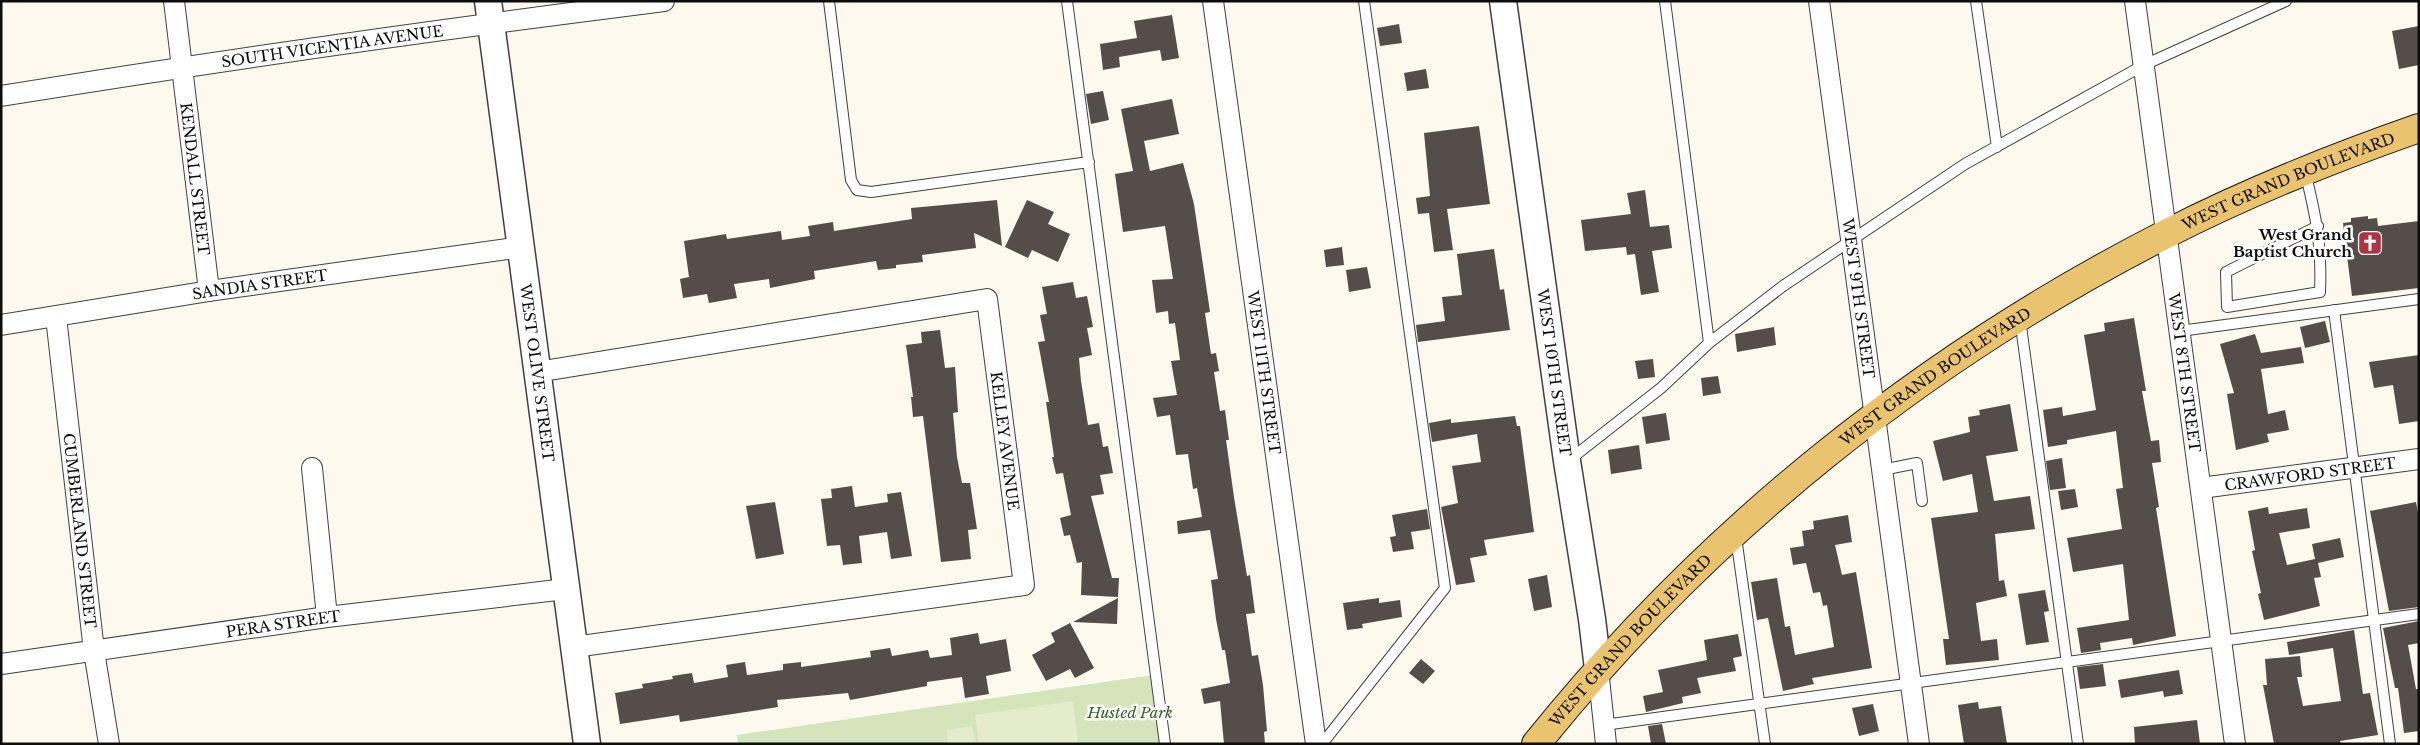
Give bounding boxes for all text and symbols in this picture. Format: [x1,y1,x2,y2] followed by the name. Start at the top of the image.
[220,21,444,71] street label: SOUTH VICENTIA AVENUE
[177,101,214,256] street label: KENDALL STREET
[2178,128,2397,234] street label: WEST GRAND BOULEVARD
[1839,216,1879,379] street label: WEST 9TH STREET
[2233,225,2353,261] place label: West Grand Baptist Church
[2357,230,2383,256] church icon: West Grand Baptist Church
[191,265,329,303] street label: SANDIA STREET
[516,282,559,463] street label: WEST OLIVE STREET
[1533,286,1576,457] street label: WEST 10TH STREET
[1244,288,1285,455] street label: WEST 11TH STREET
[2165,291,2205,454] street label: WEST 8TH STREET
[1835,303,2034,450] street label: WEST GRAND BOULEVARD
[987,370,1024,512] street label: KELLEY AVENUE
[60,432,101,629] street label: CUMBERLAND STREET
[2223,453,2397,494] street label: CRAWFORD STREET
[1544,550,1715,731] street label: WEST GRAND BOULEVARD
[225,606,341,641] street label: PERA STREET
[1086,703,1173,722] park label: Husted Park

